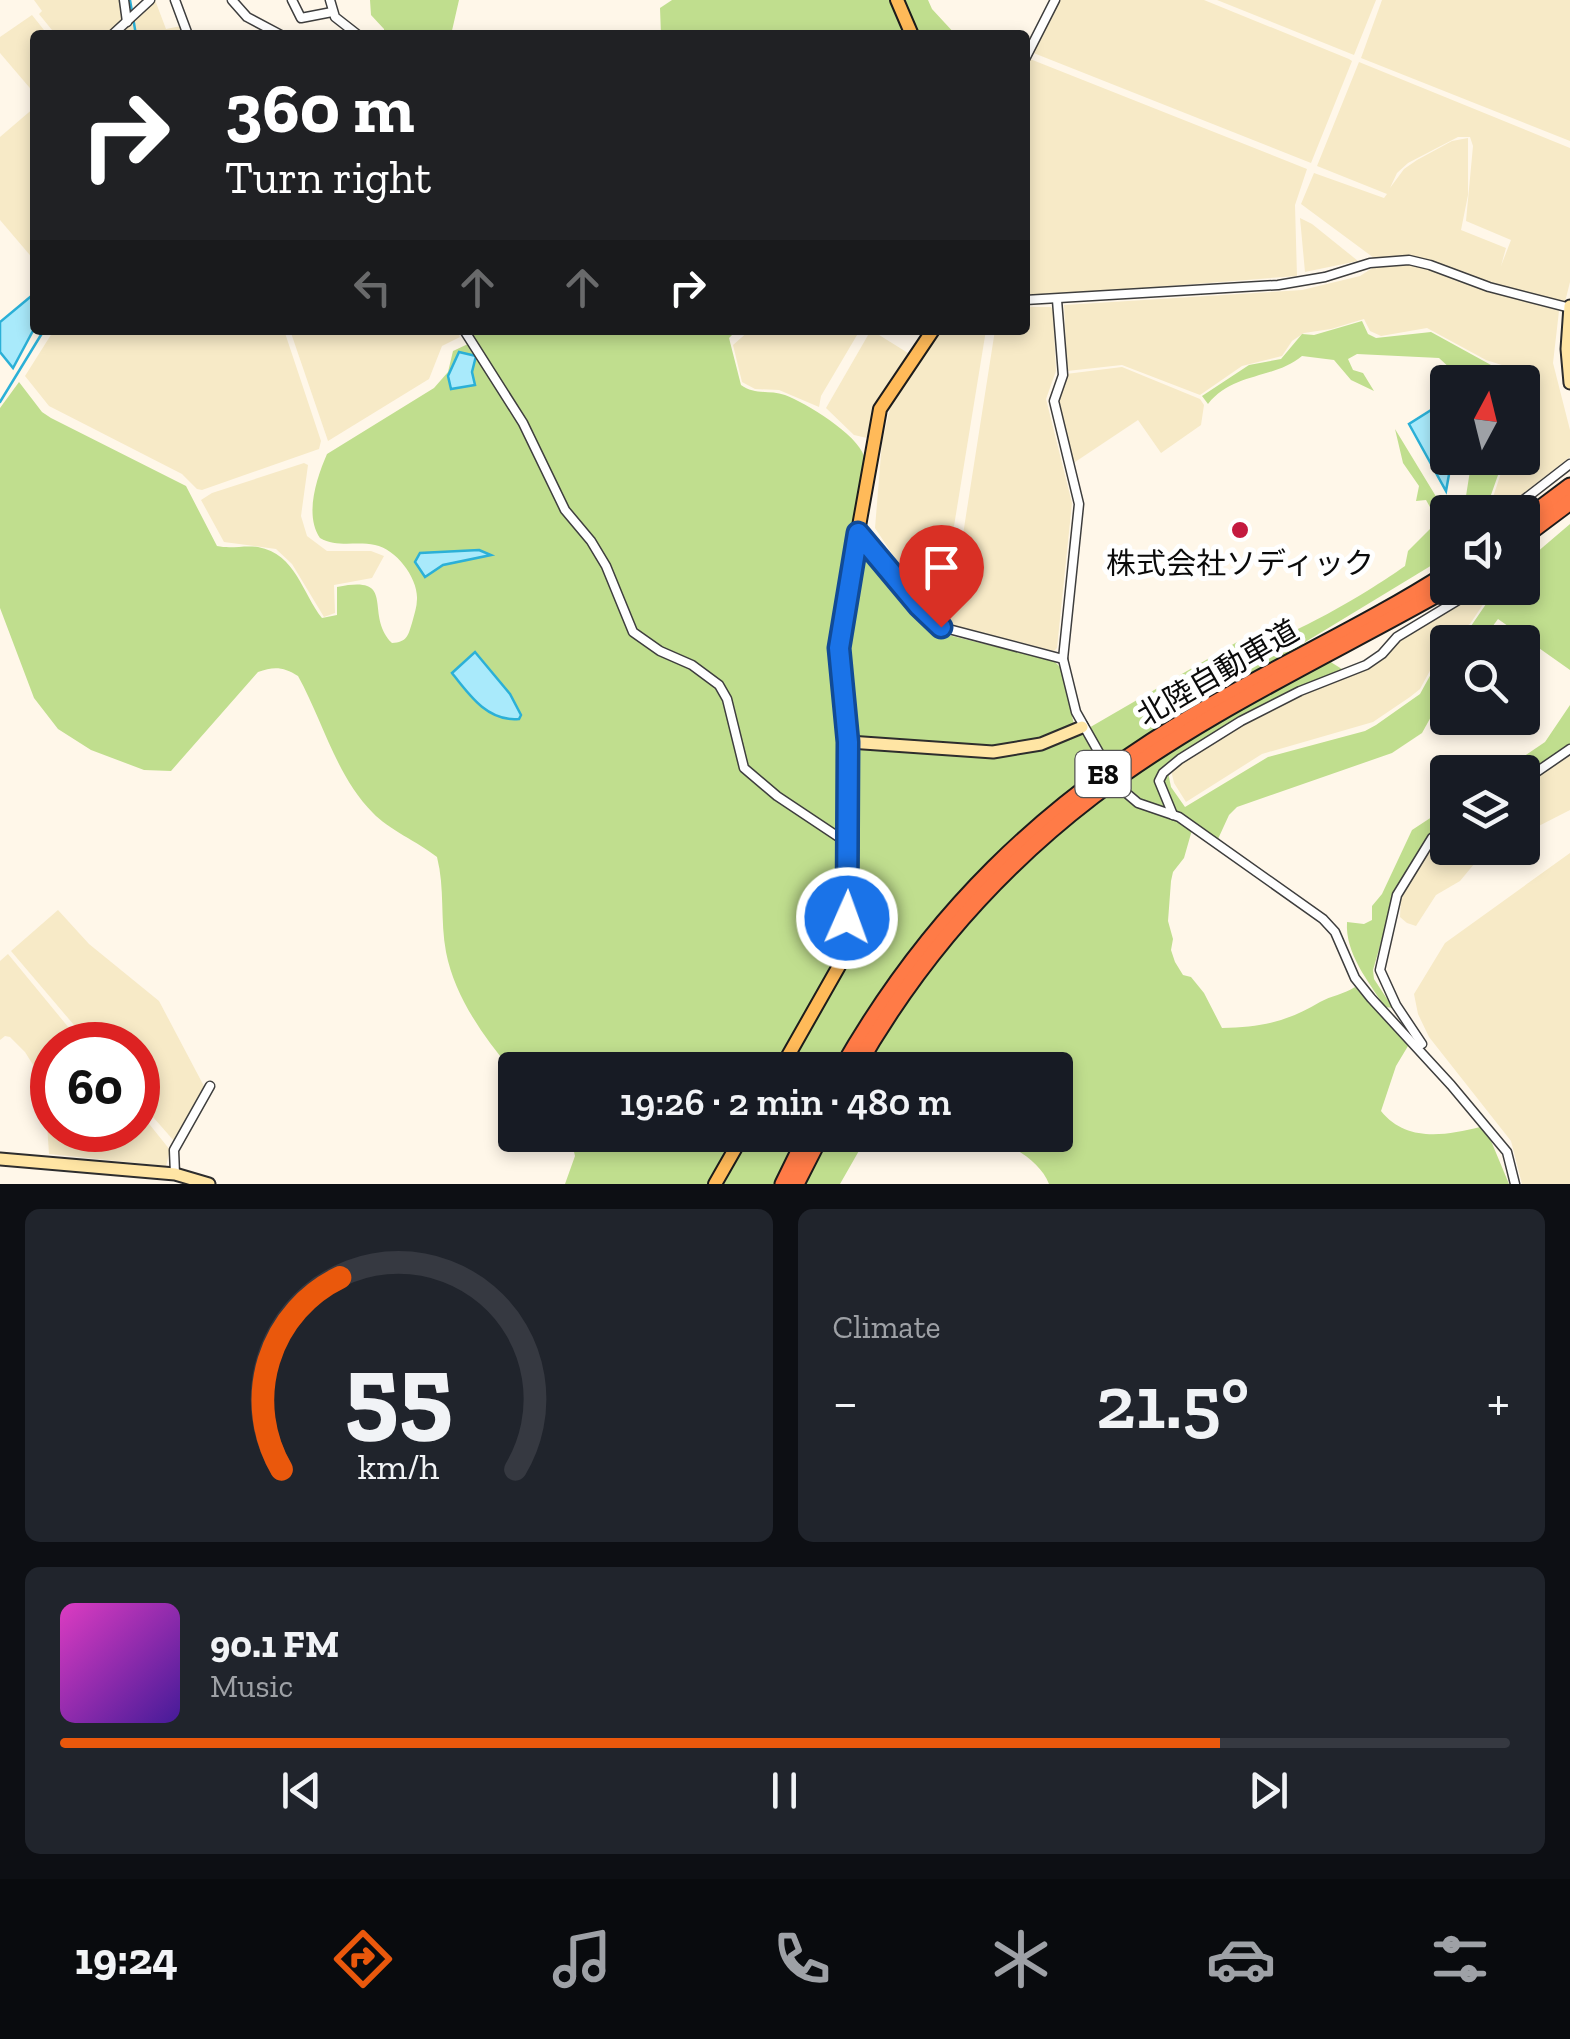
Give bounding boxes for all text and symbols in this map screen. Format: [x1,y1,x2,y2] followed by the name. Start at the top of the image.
[225,66,415,150] text: 360 m
[60,70,190,200] icon: right
[225,151,431,205] text: Turn right
[345,260,400,315] icon: left
[450,260,505,315] icon: ahead
[555,260,610,315] icon: ahead
[660,260,715,315] icon: right
[1430,365,1540,475] north arrow
[1430,365,1540,865] map controls
[1430,495,1540,605] button: sound
[1229,519,1251,541] marker: 株式会社ソディック
[899,525,984,628] pin
[914,540,969,595] icon: arrive
[1106,546,1374,582] place label: 株式会社ソディック
[1131,612,1305,734] street label: 北陸自動車道
[1430,625,1540,735] button: search
[1076,751,1130,797] road number: E8
[1430,755,1540,865] button: layers
[795,866,899,970] position arrow
[30,1022,160,1152] speed limit sign: 60
[620,1079,951,1125] text: 19:26 · 2 min · 480 m
[833,1308,941,1346] text: Climate
[344,1329,453,1454] text: 55
[1096,1357,1249,1447] text: 21.5°
[833,1369,858,1435] text: −
[1487,1369,1510,1435] text: +
[358,1445,440,1488] text: km/h
[210,1621,339,1667] text: 90.1 FM
[210,1667,293,1705] text: Music
[274,1763,329,1818] icon: previous
[757,1763,812,1818] icon: pause
[1241,1763,1296,1818] icon: next
[328,1924,398,1994] icon: directions
[547,1924,617,1994] icon: music
[767,1924,837,1994] icon: phone
[986,1924,1056,1994] icon: climate
[1206,1924,1276,1994] icon: car
[1425,1924,1495,1994] icon: filters
[75,1932,178,1986] text: 19:24

